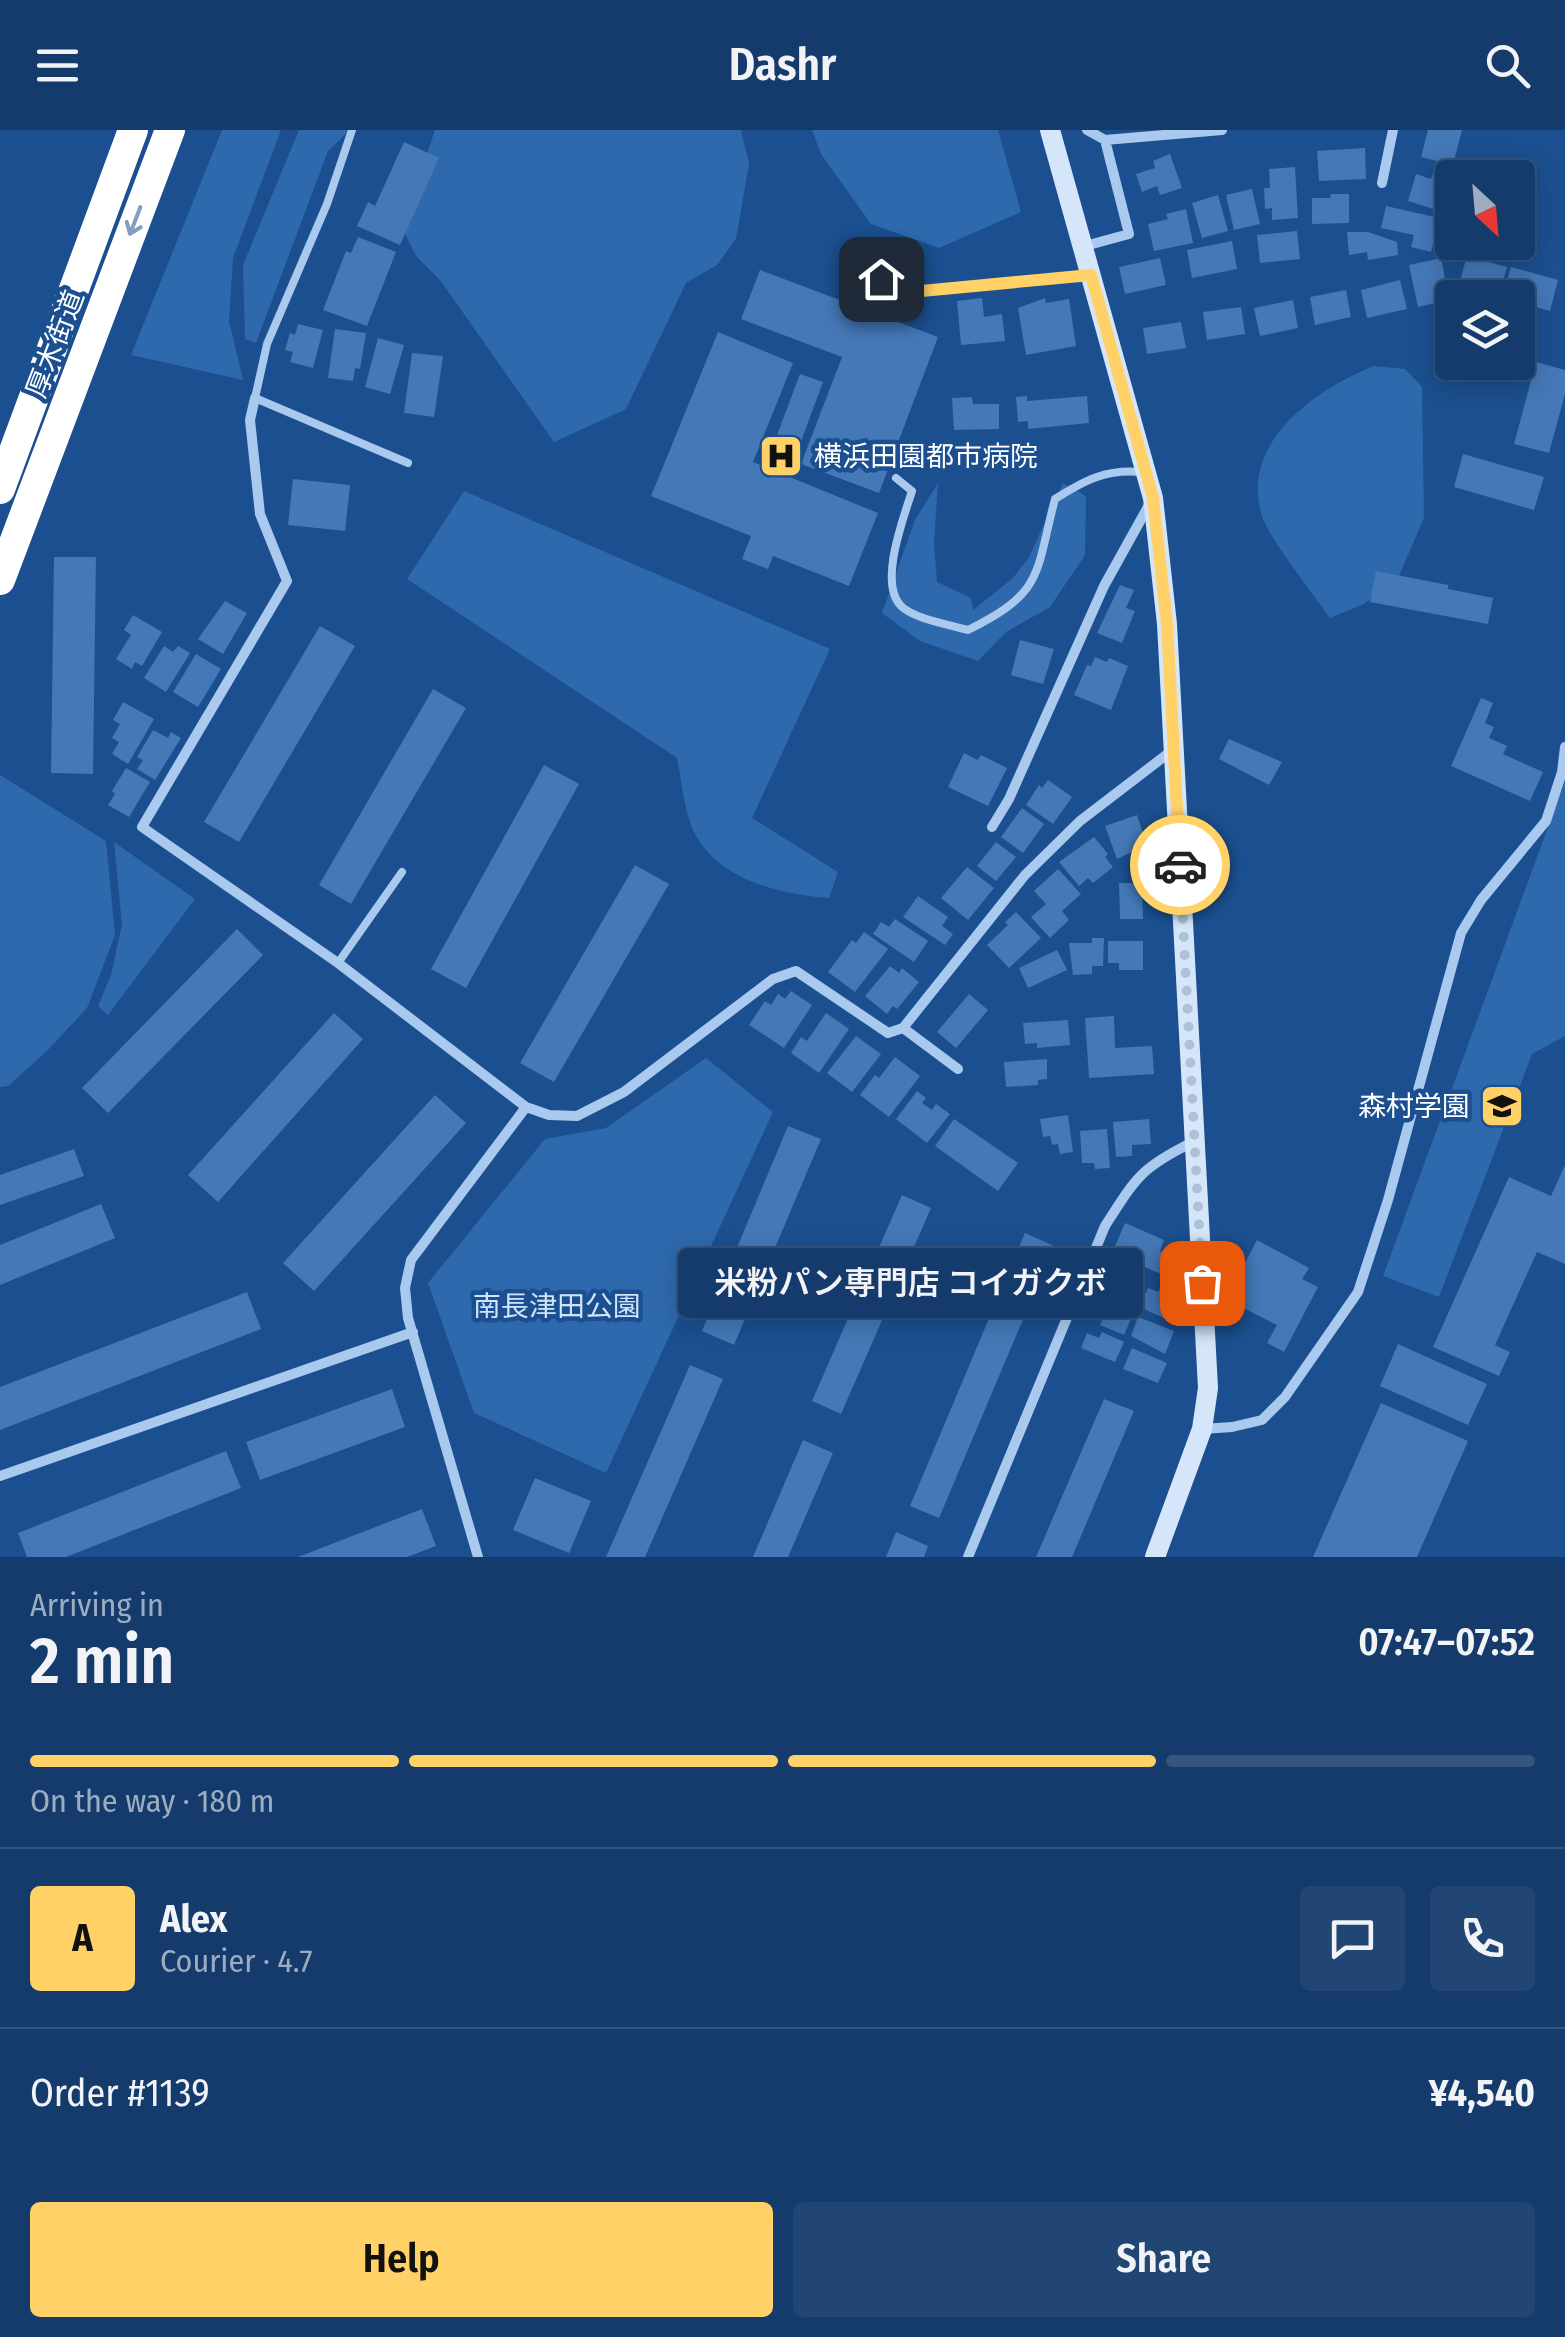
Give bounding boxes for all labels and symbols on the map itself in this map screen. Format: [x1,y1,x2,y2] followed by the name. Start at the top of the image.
[1435,160,1535,260] north arrow
[125,206,143,236] one-way arrow
[839,237,924,322] pin
[20,286,90,402] street label: 厚木街道
[758,433,804,479] hospital icon: 横浜田園都市病院
[814,440,1038,473] place label: 横浜田園都市病院
[1130,815,1230,915] courier
[1479,1083,1525,1129] school or university icon: 森村学園
[1358,1090,1470,1123] place label: 森村学園
[1160,1241,1245,1326] pin
[677,1248,1142,1318] callout: 米粉パン専門店 コイガクボ
[473,1290,641,1323] park label: 南長津田公園

